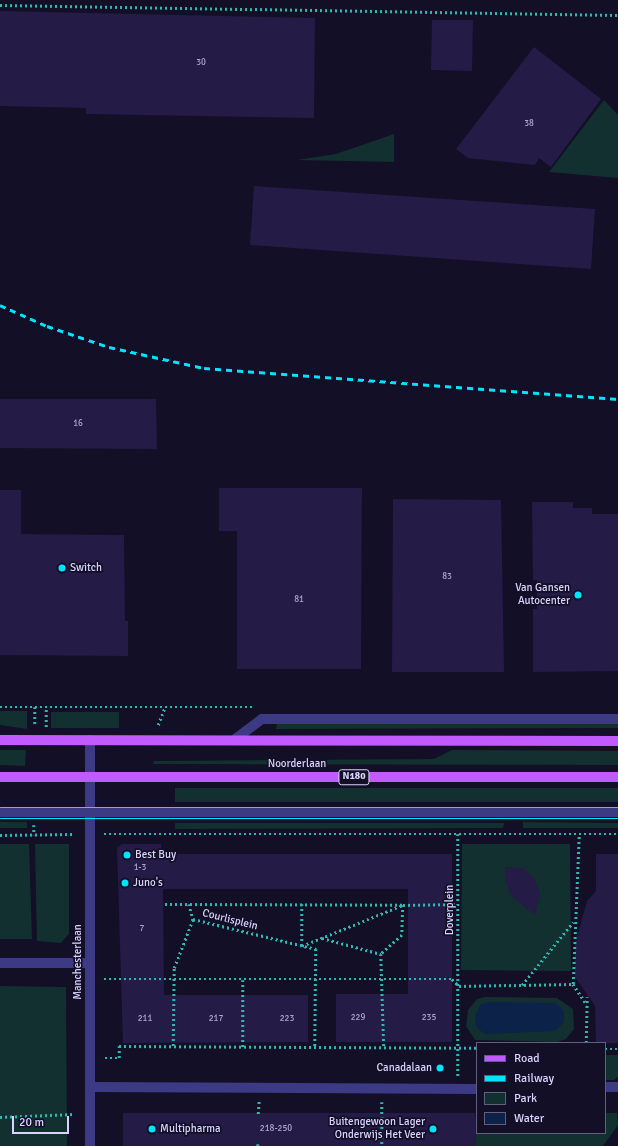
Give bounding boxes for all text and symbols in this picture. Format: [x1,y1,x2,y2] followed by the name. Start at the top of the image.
[196,58,206,68] house number: 30
[524,119,534,129] house number: 38
[73,419,83,429] house number: 16
[70,561,102,575] place label: Switch
[57,563,67,573] marker: Switch
[442,572,452,582] house number: 83
[515,582,570,608] place label: Van Gansen Autocenter
[573,590,583,600] marker: Van Gansen Autocenter
[294,595,304,605] house number: 81
[268,757,326,771] street label: Noorderlaan
[338,769,370,785] road number: N180
[135,848,176,862] place label: Best Buy
[122,850,132,860] marker: Best Buy
[134,863,146,873] house number: 1-3
[133,876,163,890] place label: Juno's
[120,878,130,888] marker: Juno's
[443,885,457,935] street label: Doverplein
[201,907,259,933] street label: Courlisplein
[71,924,85,1000] street label: Manchesterlaan
[140,924,144,934] house number: 7
[351,1013,365,1023] house number: 229
[422,1013,436,1023] house number: 235
[138,1014,152,1024] house number: 211
[209,1014,223,1024] house number: 217
[280,1014,294,1024] house number: 223
[476,1042,606,1134] legend
[514,1051,540,1066] text: Road
[377,1061,432,1075] place label: Canadalaan
[435,1063,445,1073] marker: Canadalaan
[514,1071,554,1086] text: Railway
[514,1091,537,1106] text: Park
[14,1108,71,1134] scale bar
[514,1111,544,1126] text: Water
[19,1115,44,1130] text: 20 m
[329,1116,425,1142] place label: Buitengewoon Lager Onderwijs Het Veer
[160,1122,221,1136] place label: Multipharma
[147,1124,157,1134] marker: Multipharma
[260,1124,292,1134] house number: 218-250
[428,1124,438,1134] marker: Buitengewoon Lager Onderwijs Het Veer

